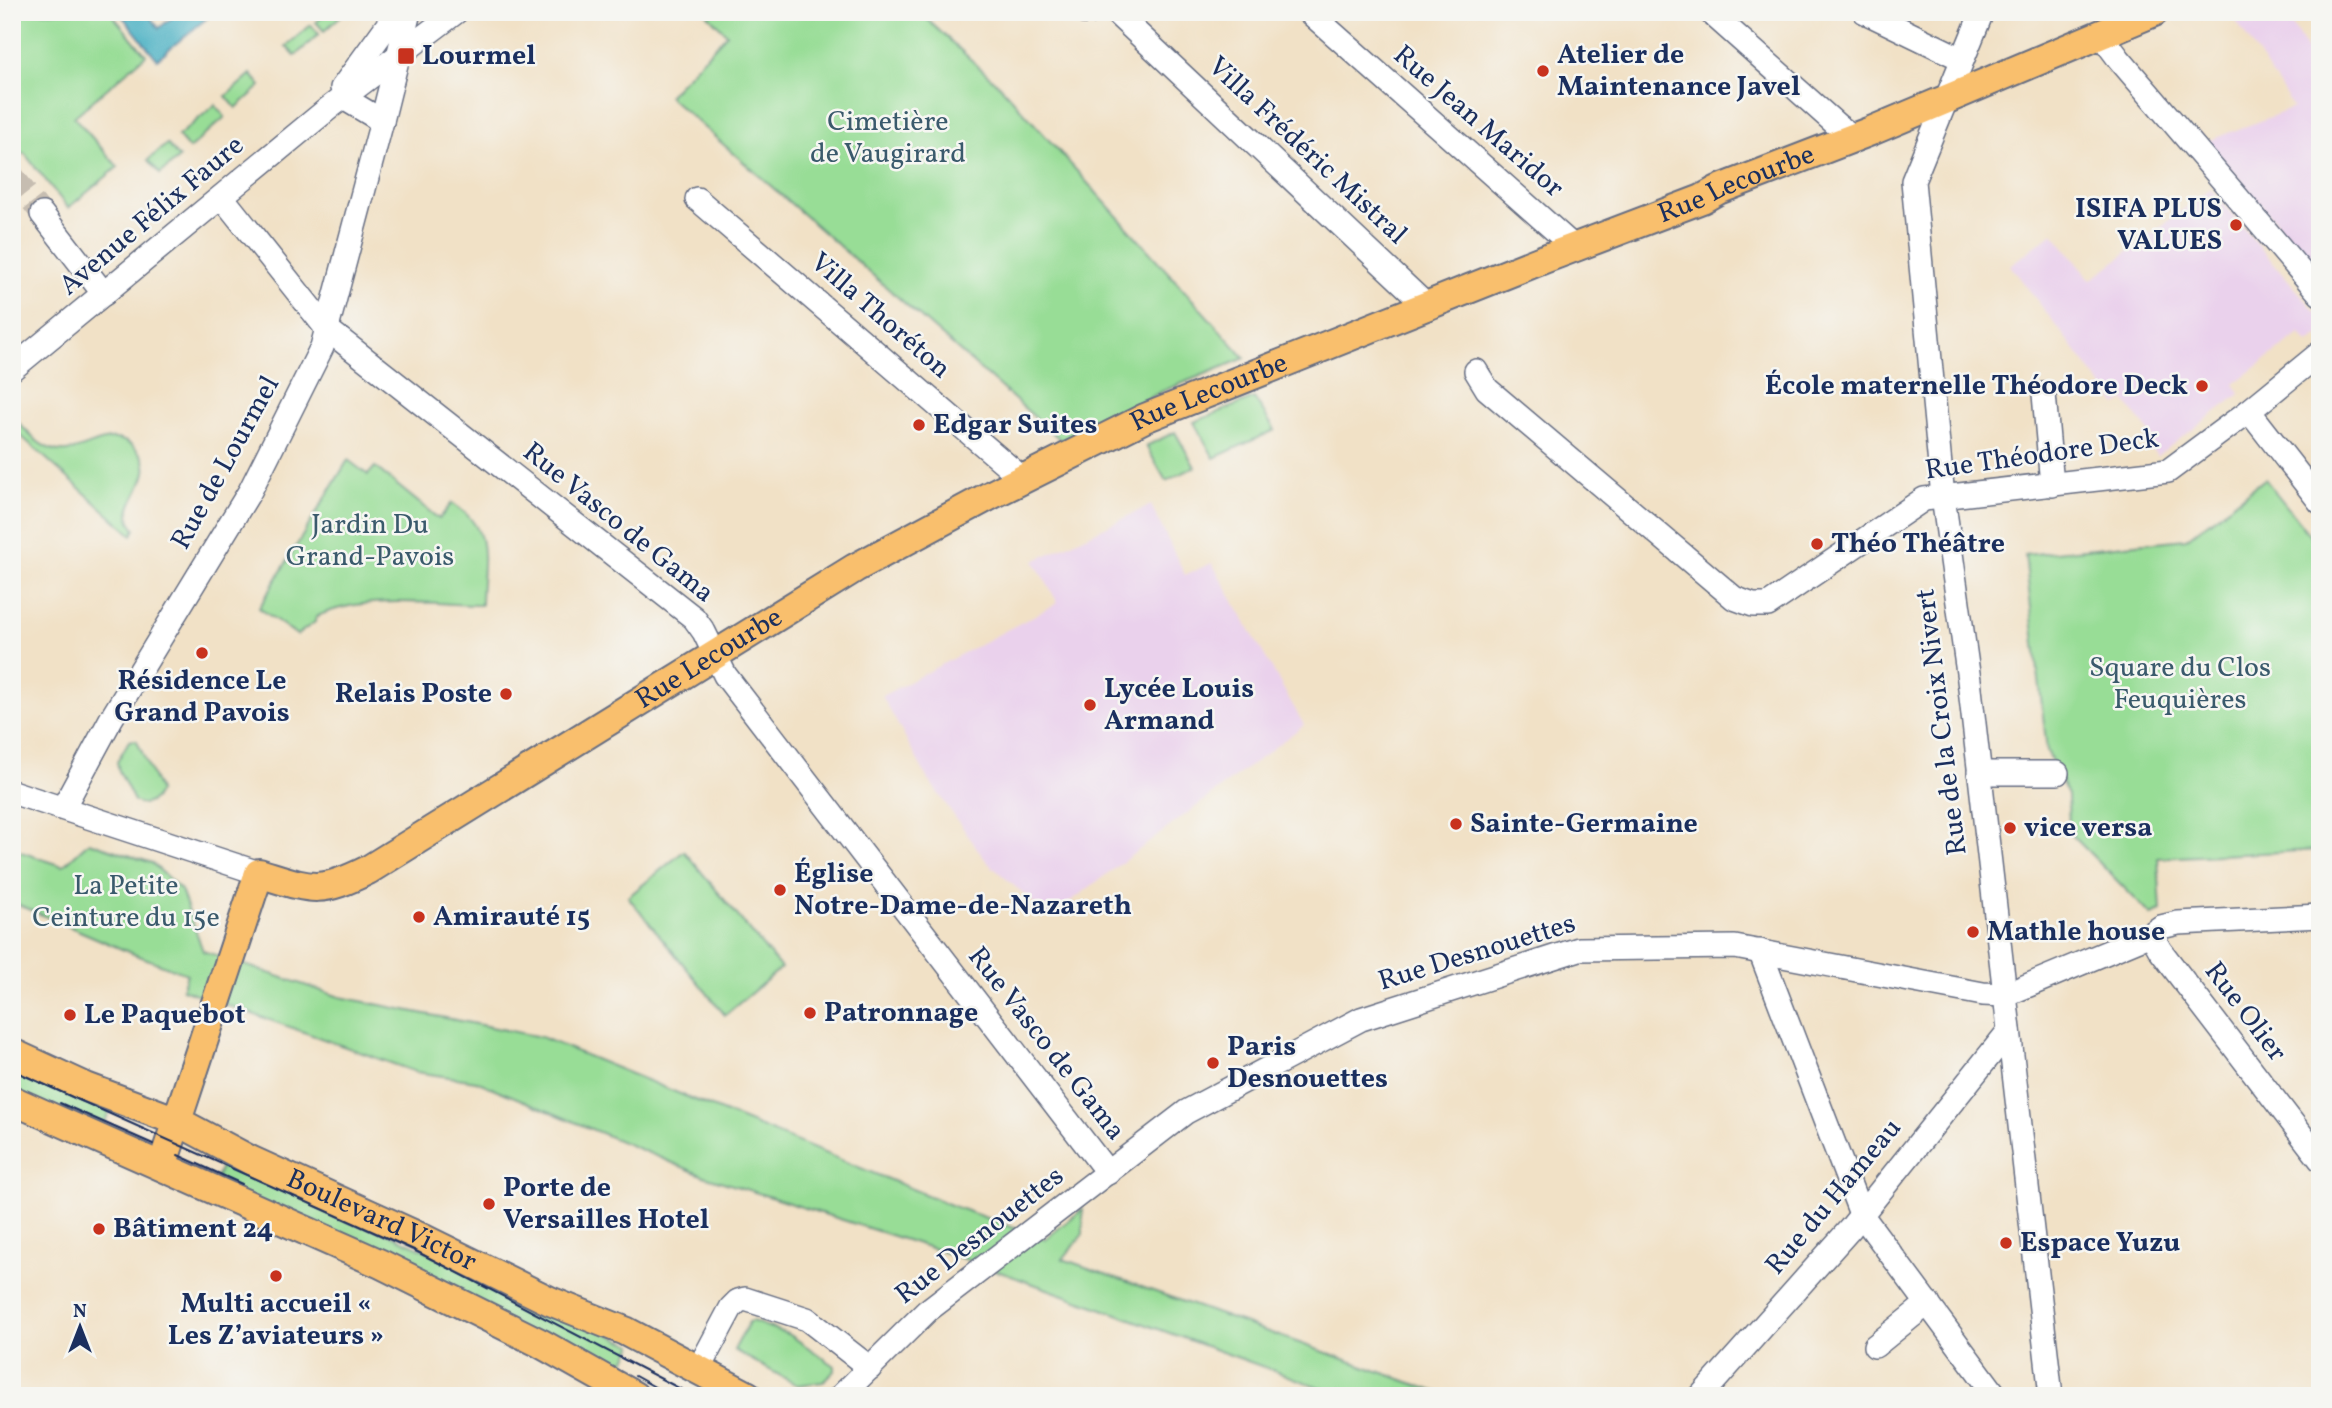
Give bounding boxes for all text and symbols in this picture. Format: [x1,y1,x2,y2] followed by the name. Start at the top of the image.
[1557,36,1800,107] place label: Atelier de Maintenance Javel
[422,37,536,76] place label: Lourmel
[1384,37,1572,207] street label: Rue Jean Maridor
[396,46,416,66] marker: Lourmel
[1199,48,1415,254] street label: Villa Frédéric Mistral
[1535,63,1551,79] marker: Atelier de Maintenance Javel
[810,103,966,174] park label: Cimetière de Vaugirard
[51,127,253,305] street label: Avenue Félix Faure
[1652,135,1820,234] street label: Rue Lecourbe
[2075,190,2222,261] place label: ISIFA PLUS VALUES
[2228,217,2244,233] marker: ISIFA PLUS VALUES
[801,244,959,388] street label: Villa Thoréton
[1123,344,1293,442] street label: Rue Lecourbe
[1765,367,2188,406] place label: École maternelle Théodore Deck
[162,369,290,557] street label: Rue de Lourmel
[2194,378,2210,394] marker: École maternelle Théodore Deck
[933,406,1097,445] place label: Edgar Suites
[911,417,927,433] marker: Edgar Suites
[1923,419,2161,491] street label: Rue Théodore Deck
[514,433,722,613] street label: Rue Vasco de Gama
[286,506,454,577] park label: Jardin Du Grand-Pavois
[1831,525,2005,564] place label: Théo Théâtre
[1809,536,1825,552] marker: Théo Théâtre
[1906,586,1978,858] street label: Rue de la Croix Nivert
[628,598,790,719] street label: Rue Lecourbe
[194,645,210,661] marker: Résidence Le Grand Pavois
[2089,649,2271,720] park label: Square du Clos Feuquières
[114,662,290,733] place label: Résidence Le Grand Pavois
[1104,670,1254,741] place label: Lycée Louis Armand
[335,675,492,714] place label: Relais Poste
[498,686,514,702] marker: Relais Poste
[1082,697,1098,713] marker: Lycée Louis Armand
[1470,805,1698,844] place label: Sainte-Germaine
[2024,809,2153,848] place label: vice versa
[1448,816,1464,832] marker: Sainte-Germaine
[2002,820,2018,836] marker: vice versa
[794,855,1132,926] place label: Église Notre-Dame-de-Nazareth
[32,867,220,938] park label: La Petite Ceinture du 15e
[772,882,788,898] marker: Église Notre-Dame-de-Nazareth
[433,898,590,937] place label: Amirauté 15
[1373,904,1581,1002] street label: Rue Desnouettes
[411,909,427,925] marker: Amirauté 15
[1987,913,2165,952] place label: Mathle house
[1965,924,1981,940] marker: Mathle house
[958,939,1134,1149] street label: Rue Vasco de Gama
[2194,954,2296,1070] street label: Rue Olier
[824,994,978,1033] place label: Patronnage
[84,996,245,1035] place label: Le Paquebot
[802,1005,818,1021] marker: Patronnage
[62,1007,78,1023] marker: Le Paquebot
[1227,1028,1388,1099] place label: Paris Desnouettes
[1205,1055,1221,1071] marker: Paris Desnouettes
[1757,1110,1911,1284] street label: Rue du Hameau
[887,1158,1073,1314] street label: Rue Desnouettes
[280,1160,483,1281] street label: Boulevard Victor
[503,1169,709,1240] place label: Porte de Versailles Hotel
[481,1196,497,1212] marker: Porte de Versailles Hotel
[113,1210,274,1249] place label: Bâtiment 24
[91,1221,107,1237] marker: Bâtiment 24
[2020,1224,2180,1263] place label: Espace Yuzu
[1998,1235,2014,1251] marker: Espace Yuzu
[268,1268,284,1284] marker: Multi accueil « Les Z’aviateurs »
[168,1285,384,1356] place label: Multi accueil « Les Z’aviateurs »
[46,1292,116,1362] north arrow
[73,1299,87,1325] text: N

